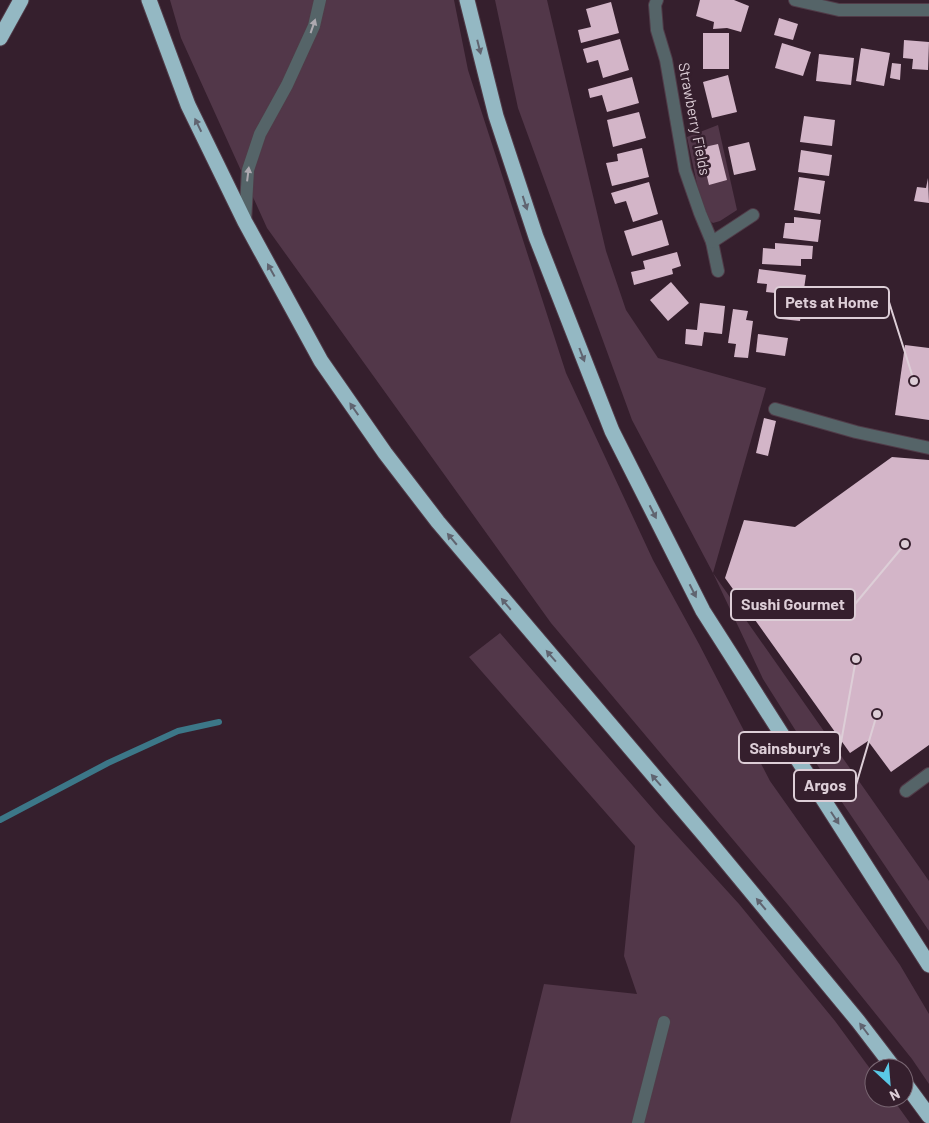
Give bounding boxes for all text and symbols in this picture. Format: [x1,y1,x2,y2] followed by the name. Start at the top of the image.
[310,18,317,33] one-way arrow
[475,40,483,55] one-way arrow
[675,61,715,177] street label: Strawberry Fields
[193,118,201,132] one-way arrow
[244,165,252,181] one-way arrow
[521,196,529,211] one-way arrow
[267,262,275,277] one-way arrow
[775,287,889,318] callout: Pets at Home
[785,292,879,311] text: Pets at Home
[578,348,586,363] one-way arrow
[349,402,359,416] one-way arrow
[649,505,657,519] one-way arrow
[446,533,457,546] one-way arrow
[689,584,697,598] one-way arrow
[731,589,855,620] callout: Sushi Gourmet
[741,594,845,613] text: Sushi Gourmet
[501,598,512,610] one-way arrow
[545,650,556,663] one-way arrow
[739,732,840,763] callout: Sainsbury's
[749,738,831,757] text: Sainsbury's
[794,770,856,801] callout: Argos
[651,773,662,786] one-way arrow
[804,775,846,794] text: Argos
[830,811,839,824] one-way arrow
[756,898,767,910] one-way arrow
[859,1023,870,1036] one-way arrow
[864,1058,914,1108] north arrow
[887,1085,903,1105] text: N

